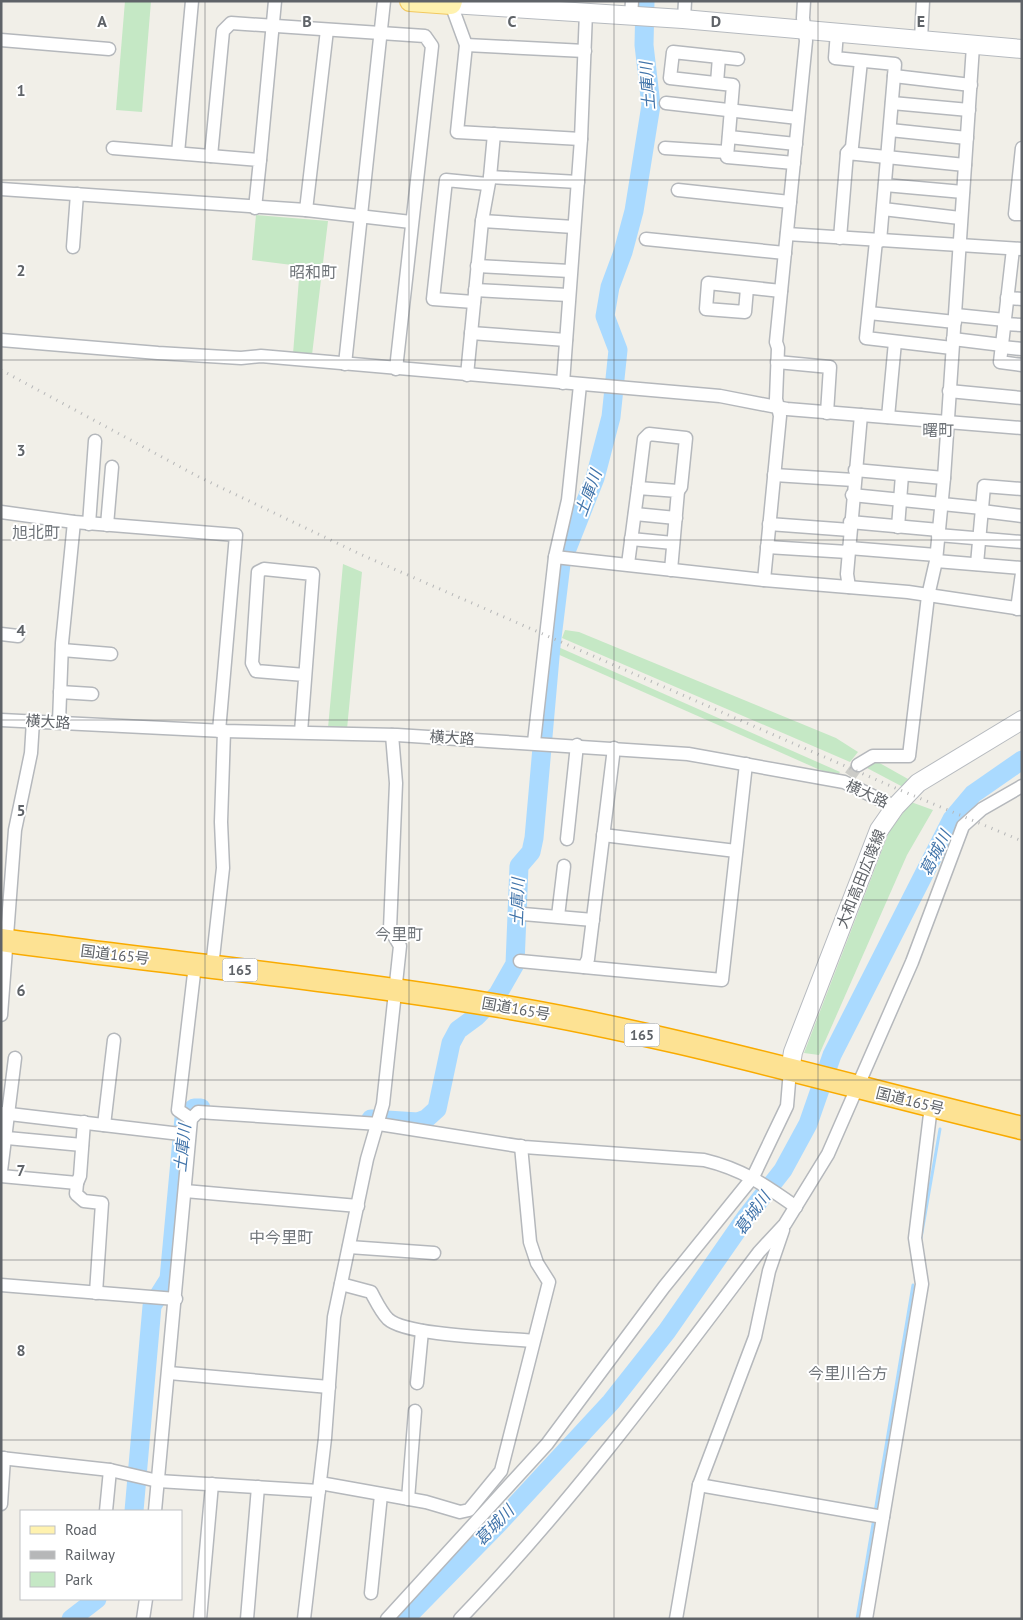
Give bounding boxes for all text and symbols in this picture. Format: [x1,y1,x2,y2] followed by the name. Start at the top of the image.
[97,11,107,31] text: A
[302,11,312,31] text: B
[508,11,517,31] text: C
[711,11,721,31] text: D
[917,11,925,31] text: E
[635,59,659,111] water label: 土庫川
[16,80,26,100] text: 1
[16,260,26,280] text: 2
[289,262,337,282] district label: 昭和町
[922,420,954,440] district label: 曙町
[16,440,26,460] text: 3
[570,465,606,519] water label: 土庫川
[12,522,60,542] district label: 旭北町
[16,620,26,640] text: 4
[25,711,71,732] street label: 横大路
[429,727,475,748] street label: 横大路
[843,775,892,812] street label: 横大路
[16,800,26,820] text: 5
[915,825,956,879] water label: 葛城川
[832,827,889,931] street label: 大和高田広陵線
[506,876,528,926] water label: 土庫川
[375,924,423,944] district label: 今里町
[79,941,151,968] street label: 国道165号
[222,958,258,982] road number: 165
[16,980,26,1000] text: 6
[480,993,552,1024] street label: 国道165号
[624,1024,660,1046] road number: 165
[874,1083,946,1118] street label: 国道165号
[170,1121,195,1173] water label: 土庫川
[16,1160,26,1180] text: 7
[730,1186,775,1238] water label: 葛城川
[249,1227,313,1247] district label: 中今里町
[16,1340,26,1360] text: 8
[808,1363,888,1383] district label: 今里川合方
[470,1499,519,1549] water label: 葛城川
[20,1510,182,1600] legend
[65,1520,97,1539] text: Road
[65,1545,115,1564] text: Railway
[65,1570,93,1589] text: Park

